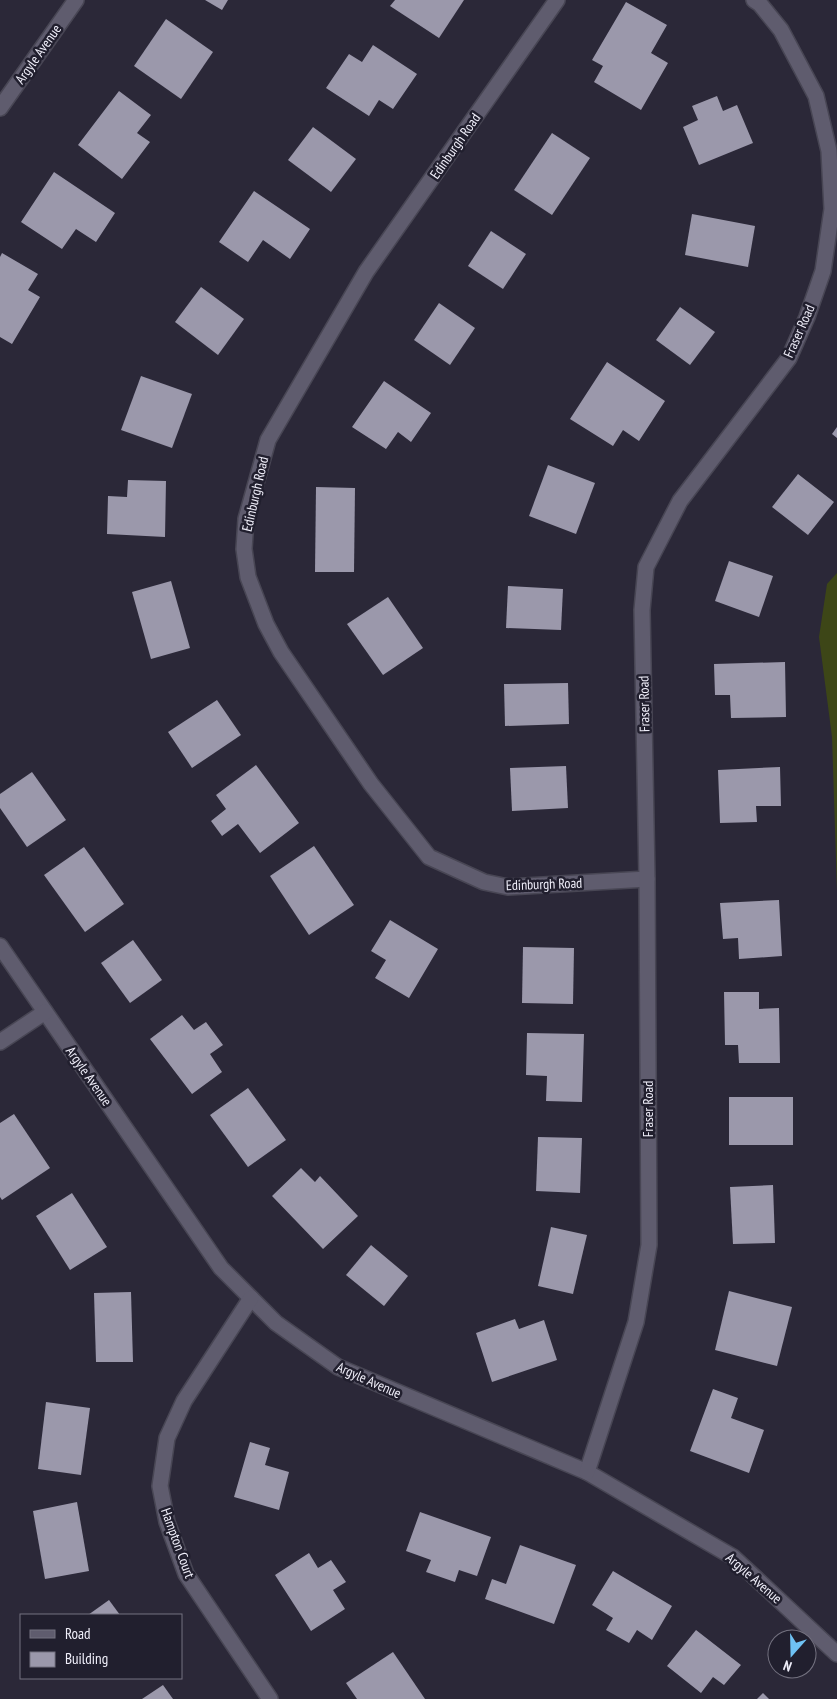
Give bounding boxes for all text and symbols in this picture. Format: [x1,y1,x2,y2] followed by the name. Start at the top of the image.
[11,20,65,87] street label: Argyle Avenue
[426,110,484,182] street label: Edinburgh Road
[779,302,819,360] street label: Fraser Road
[238,455,272,533] street label: Edinburgh Road
[635,676,653,732] street label: Fraser Road
[506,874,582,894] street label: Edinburgh Road
[62,1043,116,1110] street label: Argyle Avenue
[639,1081,657,1137] street label: Fraser Road
[334,1358,404,1402] street label: Argyle Avenue
[157,1505,199,1581] street label: Hampton Court
[722,1549,786,1608] street label: Argyle Avenue
[20,1614,182,1679] legend
[65,1624,91,1643] text: Road
[767,1629,817,1679] north arrow
[65,1649,108,1668] text: Building
[781,1656,794,1676] text: N

